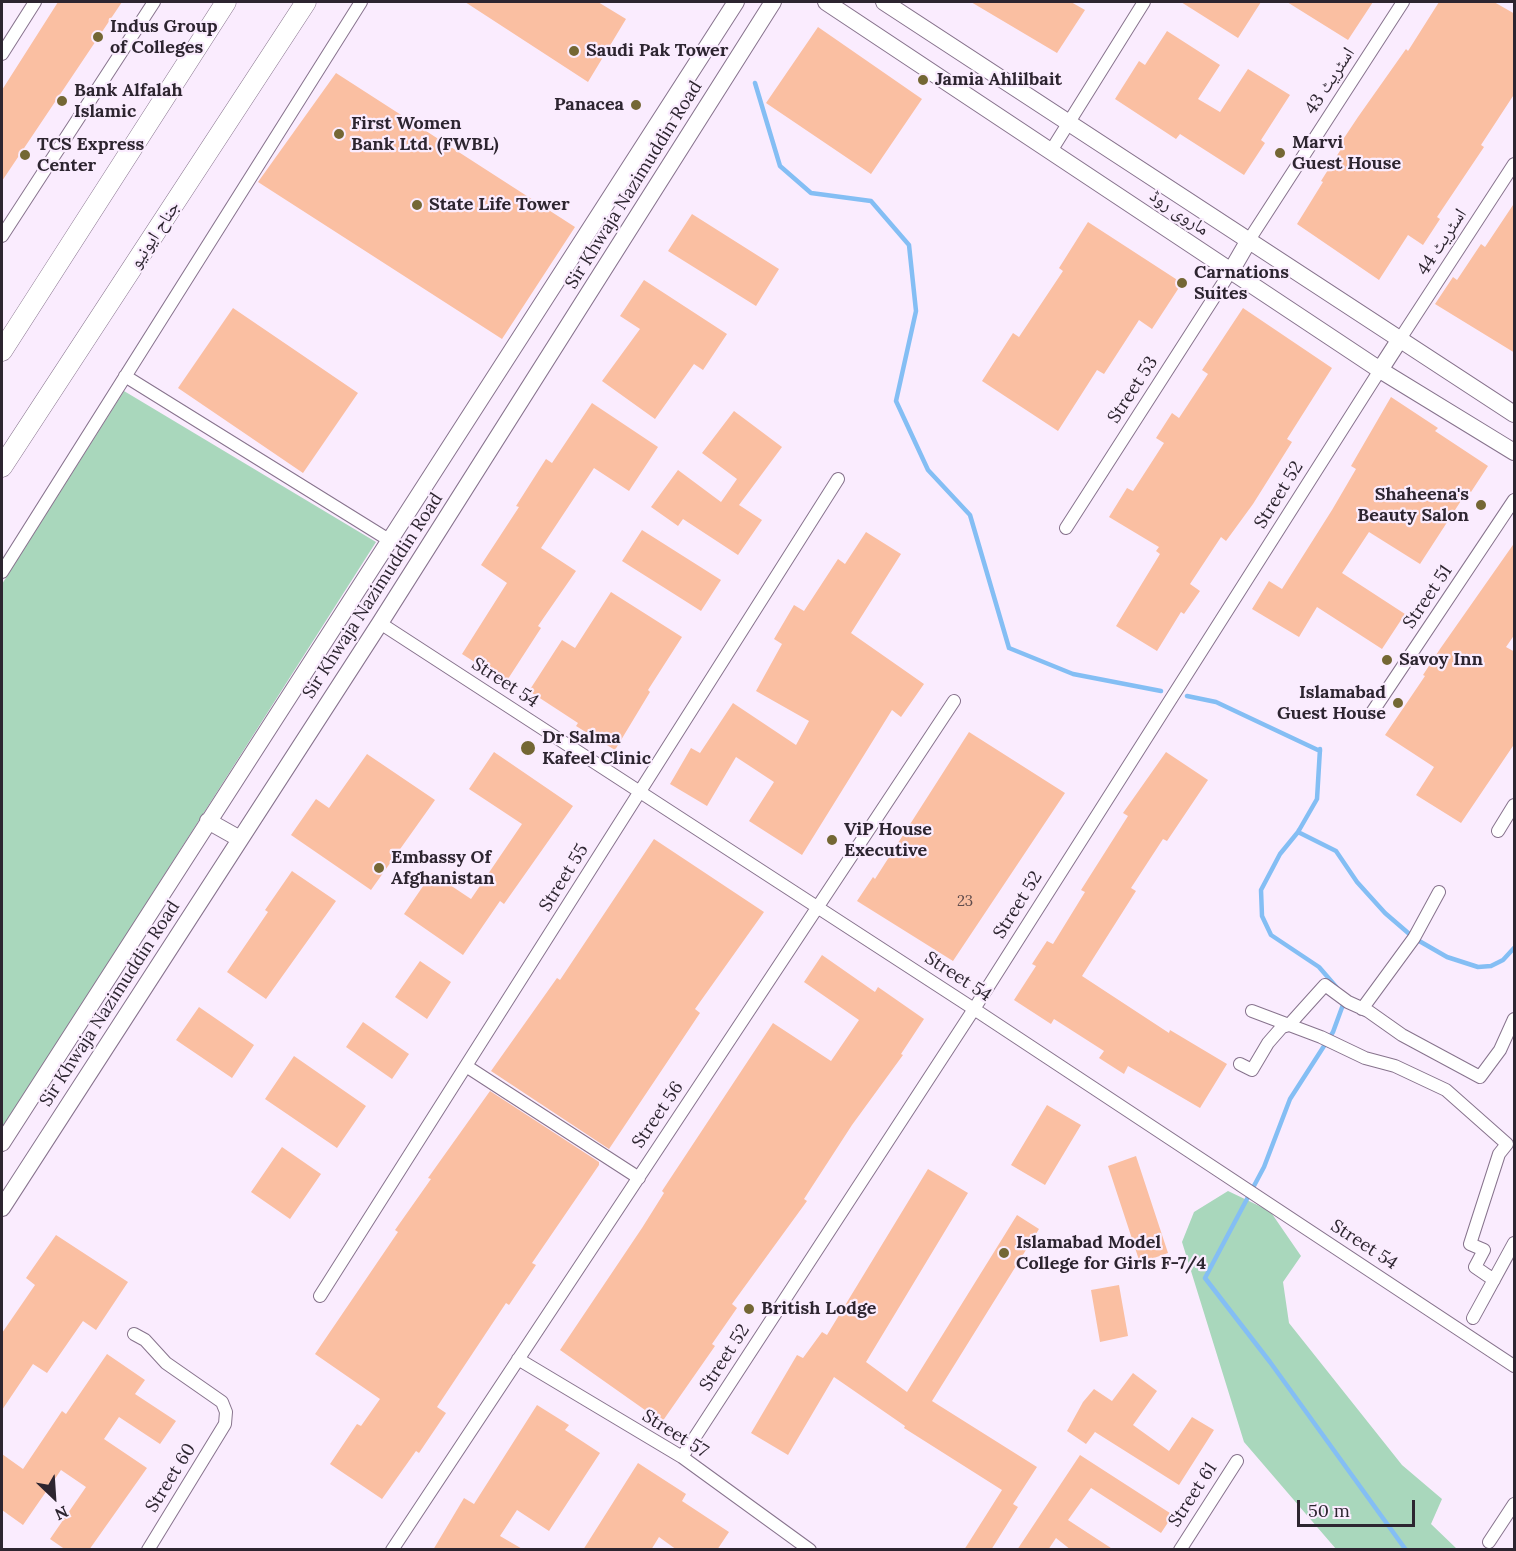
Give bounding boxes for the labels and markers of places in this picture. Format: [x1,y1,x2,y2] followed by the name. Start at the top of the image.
[110,16,218,58] place label: Indus Group of Colleges
[91,30,105,44] marker: Indus Group of Colleges
[586,40,728,62] place label: Saudi Pak Tower
[567,44,581,58] marker: Saudi Pak Tower
[935,69,1062,91] place label: Jamia Ahlilbait
[916,73,930,87] marker: Jamia Ahlilbait
[74,80,183,122] place label: Bank Alfalah Islamic
[55,94,69,108] marker: Bank Alfalah Islamic
[554,94,624,116] place label: Panacea
[629,98,643,112] marker: Panacea
[351,113,499,156] place label: First Women Bank Ltd. (FWBL)
[332,127,346,141] marker: First Women Bank Ltd. (FWBL)
[1292,132,1401,174] place label: Marvi Guest House
[37,134,144,176] place label: TCS Express Center
[1273,146,1287,160] marker: Marvi Guest House
[18,148,32,162] marker: TCS Express Center
[429,194,570,216] place label: State Life Tower
[410,198,424,212] marker: State Life Tower
[1194,262,1289,304] place label: Carnations Suites
[1175,276,1189,290] marker: Carnations Suites
[1357,484,1469,526] place label: Shaheena's Beauty Salon
[1474,498,1488,512] marker: Shaheena's Beauty Salon
[1399,649,1483,671] place label: Savoy Inn
[1380,653,1394,667] marker: Savoy Inn
[1277,682,1386,724] place label: Islamabad Guest House
[1391,696,1405,710] marker: Islamabad Guest House
[542,727,651,770] place label: Dr Salma Kafeel Clinic
[519,739,537,757] marker: Dr Salma Kafeel Clinic
[844,819,932,862] place label: ViP House Executive
[825,833,839,847] marker: ViP House Executive
[391,847,495,890] place label: Embassy Of Afghanistan
[372,861,386,875] marker: Embassy Of Afghanistan
[1016,1232,1206,1274] place label: Islamabad Model College for Girls F-7/4
[997,1246,1011,1260] marker: Islamabad Model College for Girls F-7/4
[761,1298,876,1320] place label: British Lodge
[742,1302,756,1316] marker: British Lodge

